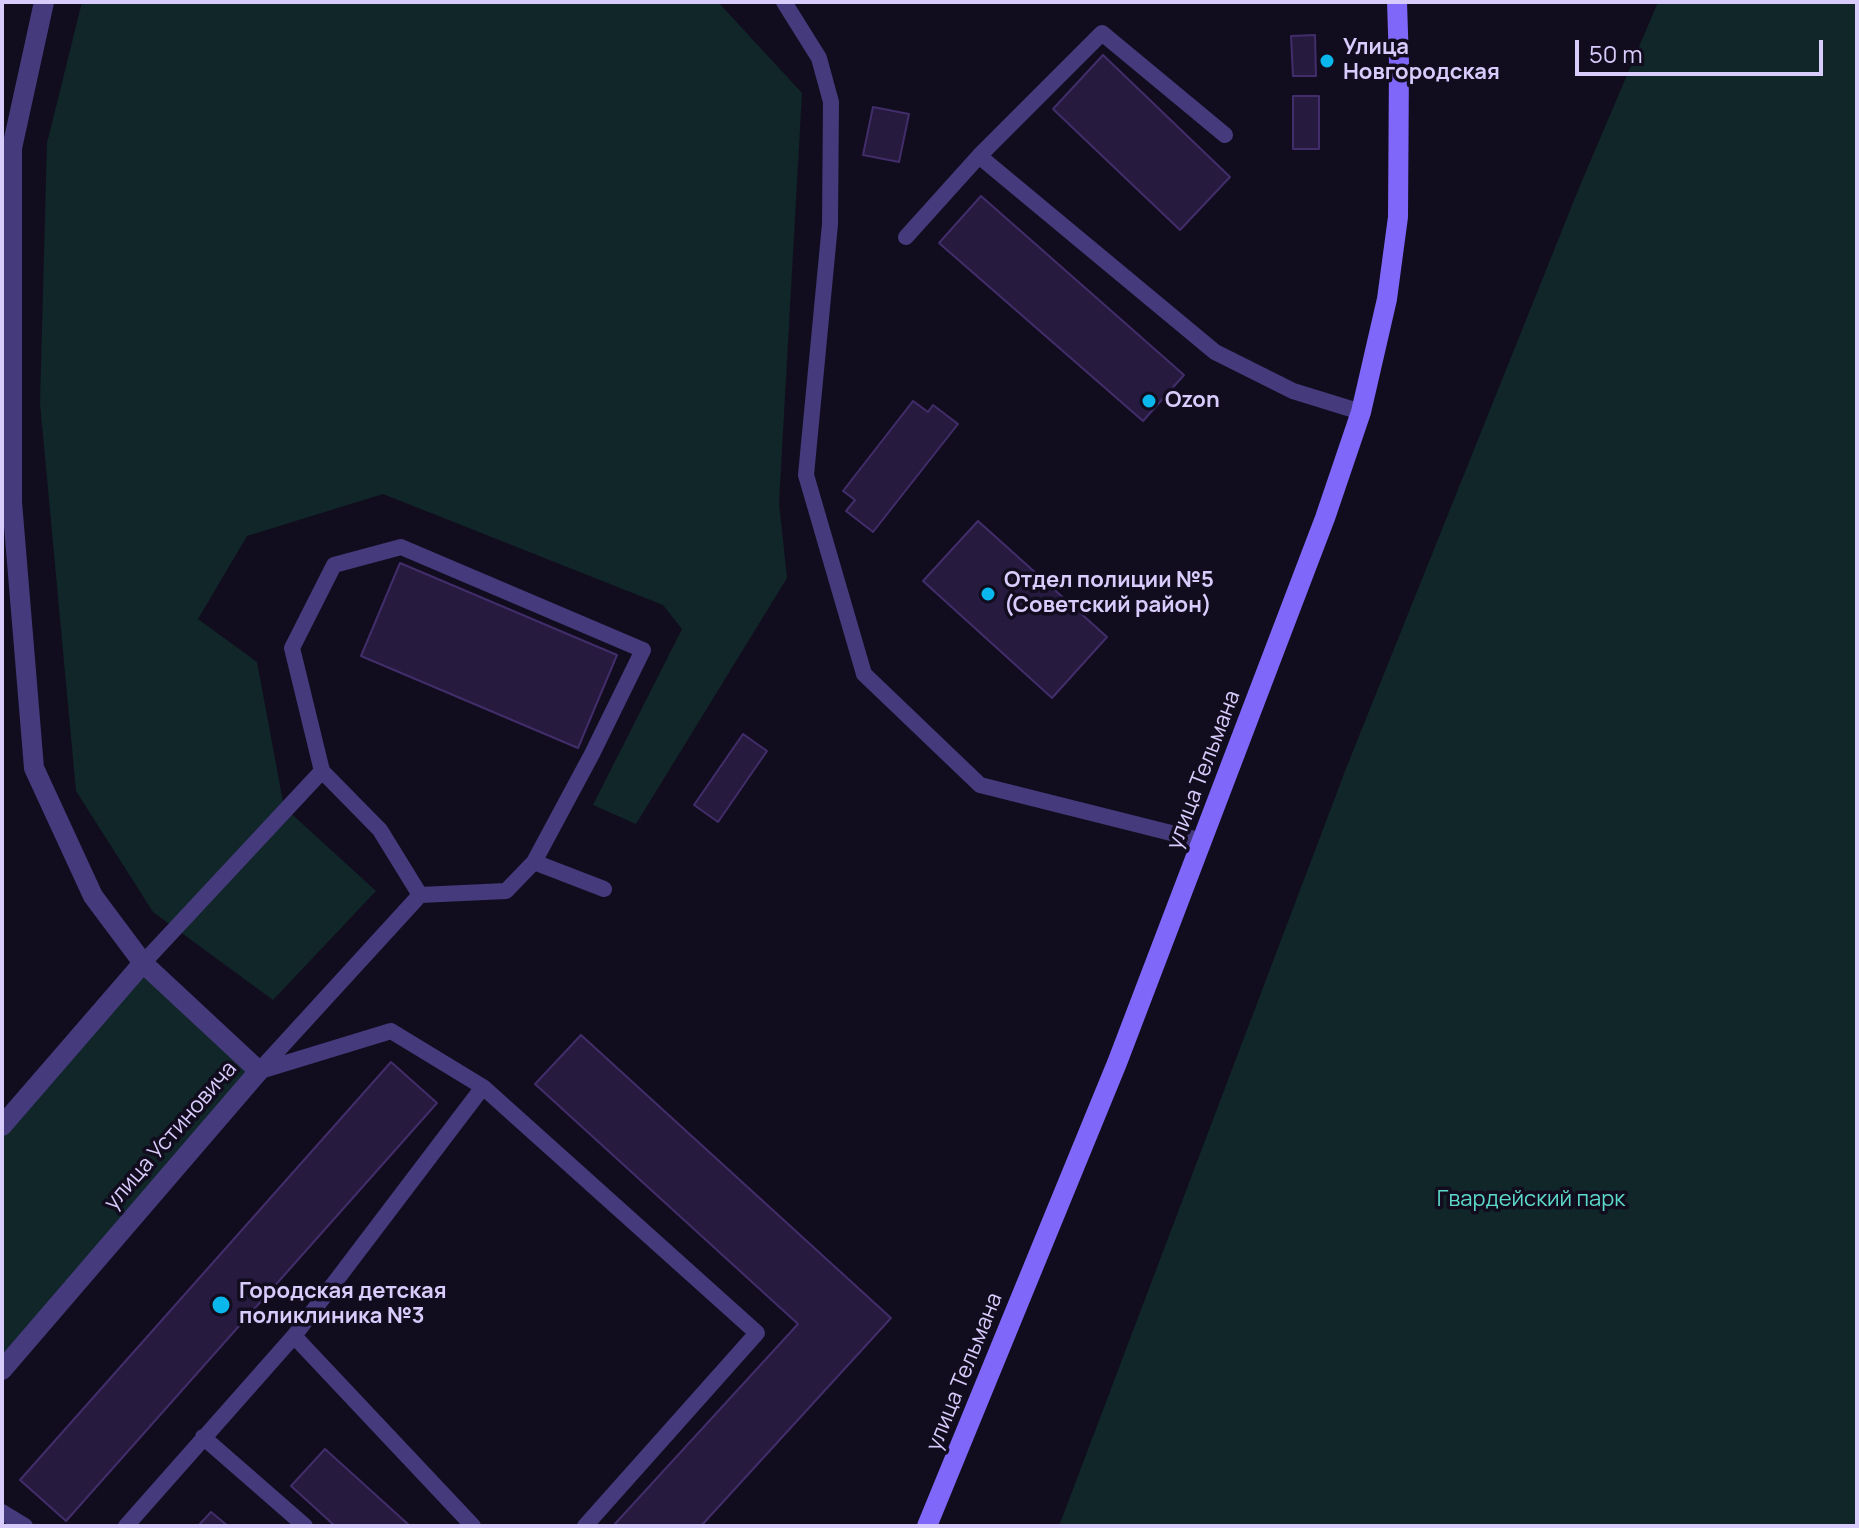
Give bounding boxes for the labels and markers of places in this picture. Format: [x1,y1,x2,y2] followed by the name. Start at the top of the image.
[1343,35,1500,86] place label: Улица Новгородская
[1318,52,1336,70] marker: Улица Новгородская
[1165,388,1220,414] place label: Ozon
[1140,392,1158,410] marker: Ozon
[1004,568,1214,620] place label: Отдел полиции №5 (Советский район)
[979,585,997,603] marker: Отдел полиции №5 (Советский район)
[239,1279,447,1330] place label: Городская детская поликлиника №3
[210,1294,232,1316] marker: Городская детская поликлиника №3

